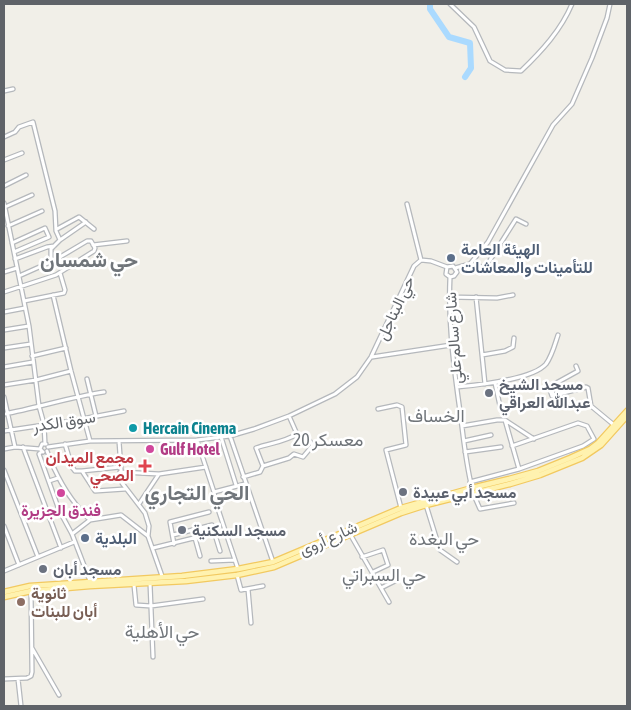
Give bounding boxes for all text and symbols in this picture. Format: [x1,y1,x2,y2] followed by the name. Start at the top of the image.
[461,240,593,278] place label: الهيئة العامة للتأمينات والمعاشات
[40,247,138,277] district label: حي شمسان
[445,252,457,264] marker: الهيئة العامة للتأمينات والمعاشات
[372,273,422,345] street label: حي البناجل
[441,291,470,384] street label: شارع سالم علي
[499,375,590,416] place label: مسجد الشيخ عبدالله العراقي
[483,387,495,399] marker: مسجد الشيخ عبدالله العراقي
[407,405,465,426] district label: الخساف
[30,407,97,437] street label: سوق الكدر
[143,419,236,437] place label: Hercain Cinema
[127,422,139,434] marker: Hercain Cinema
[293,429,363,451] district label: معسكر 20
[160,440,221,458] place label: Gulf Hotel
[144,443,156,455] marker: Gulf Hotel
[45,448,134,489] place label: مجمع الميدان الصحي
[138,459,152,473] marker: مجمع الميدان الصحي
[145,480,249,510] district label: الحي التجاري
[413,483,517,506] place label: مسجد أبي عبيدة
[397,486,409,498] marker: مسجد أبي عبيدة
[55,487,67,499] marker: فندق الجزيرة
[21,501,101,521] place label: فندق الجزيرة
[296,517,361,562] street label: شارع أروى
[192,521,287,540] place label: مسجد السكنية
[176,524,188,536] marker: مسجد السكنية
[409,528,479,554] district label: حي البغدة
[95,529,137,548] place label: البلدية
[79,532,91,544] marker: البلدية
[53,560,122,579] place label: مسجد أبان
[37,563,49,575] marker: مسجد أبان
[342,564,426,590] district label: حي السبراتي
[31,584,97,621] place label: ثانوية أبان للبنات
[15,596,27,608] marker: ثانوية أبان للبنات
[125,621,199,647] district label: حي الأهلية

